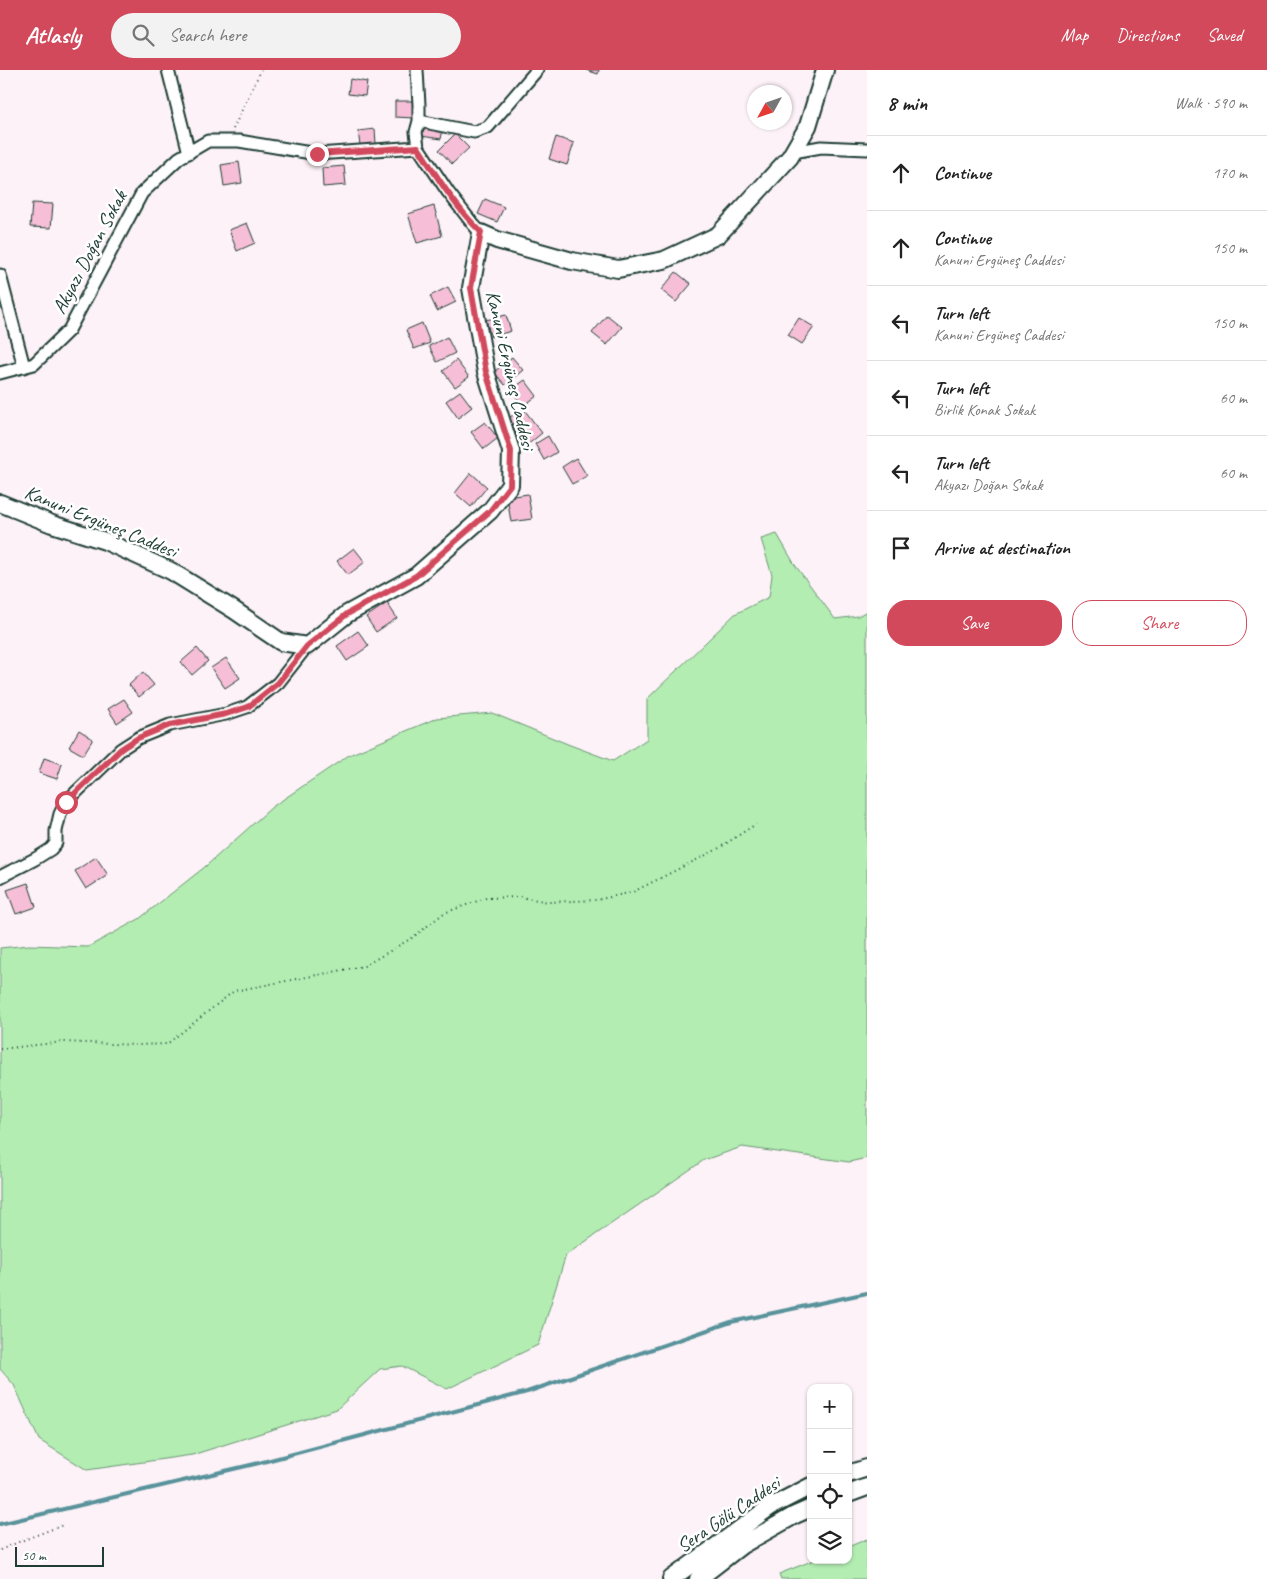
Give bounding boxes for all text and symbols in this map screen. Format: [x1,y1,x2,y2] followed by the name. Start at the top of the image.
[111,13,461,58] search box
[25,20,81,50] text: Atlasly
[129,21,157,49] icon: search
[169,23,246,47] text: Search here
[1061,24,1088,46] text: Map
[1116,24,1179,46] text: Directions
[1207,24,1242,46] text: Saved
[747,85,792,130] north arrow
[887,90,927,116] text: 8 min
[1175,93,1247,113] text: Walk · 590 m
[306,143,329,166] route end
[887,159,915,187] icon: ahead
[934,161,991,185] text: Continue
[1213,163,1247,183] text: 170 m
[47,185,133,318] street label: Akyazı Doğan Sokak
[934,226,991,250] text: Continue
[887,234,915,262] icon: ahead
[1213,238,1247,258] text: 150 m
[934,250,1064,270] text: Kanuni Ergüneş Caddesi
[480,288,541,454] street label: Kanuni Ergüneş Caddesi
[934,301,989,325] text: Turn left
[887,309,915,337] icon: left
[1213,313,1247,333] text: 150 m
[934,325,1064,345] text: Kanuni Ergüneş Caddesi
[934,376,989,400] text: Turn left
[887,384,915,412] icon: left
[1220,388,1247,408] text: 60 m
[934,400,1035,420] text: Birlik Konak Sokak
[934,451,989,475] text: Turn left
[887,459,915,487] icon: left
[1220,463,1247,483] text: 60 m
[934,475,1043,495] text: Akyazı Doğan Sokak
[21,479,183,564] street label: Kanuni Ergüneş Caddesi
[887,534,915,562] icon: arrive
[934,536,1070,560] text: Arrive at destination
[887,600,1062,646] button: Save
[1072,600,1247,646] button: Share
[55,791,78,814] route start
[807,1384,852,1564] map controls
[807,1384,852,1429] button: +
[807,1429,852,1474] button: −
[672,1469,787,1558] street label: Sera Gölü Caddesi
[807,1474,852,1519] button: locate
[807,1519,852,1564] button: layers
[15,1544,104,1567] scale bar
[22,1547,46,1564] text: 50 m

